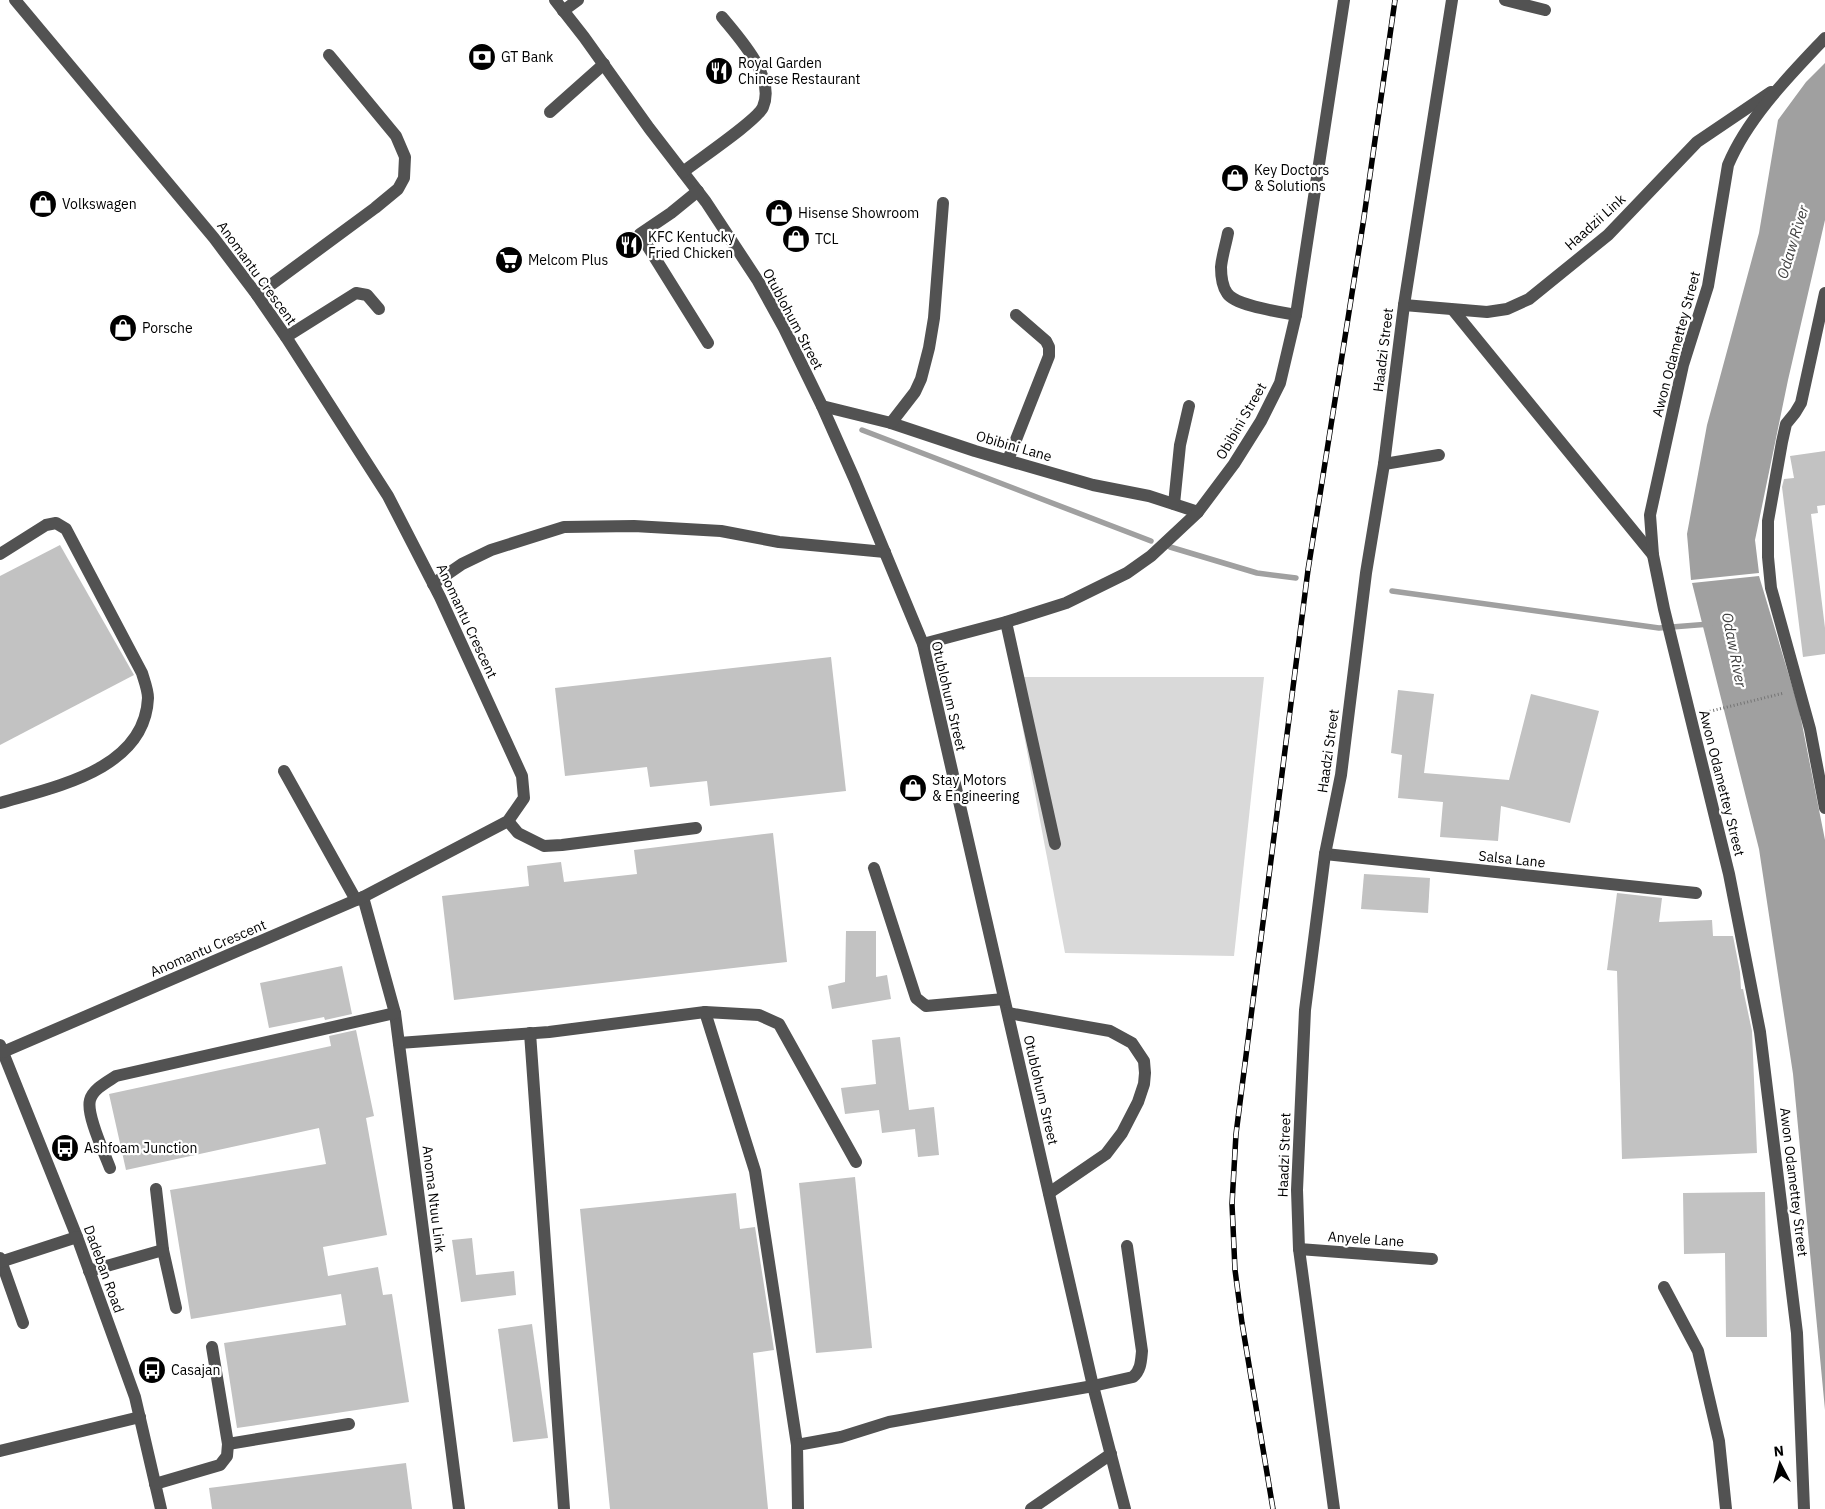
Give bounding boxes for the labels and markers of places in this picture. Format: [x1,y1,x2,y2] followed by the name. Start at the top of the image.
[467,42,497,72] bank icon: GT Bank
[501,48,554,66] place label: GT Bank
[738,54,861,88] place label: Royal Garden Chinese Restaurant
[704,56,734,86] restaurant icon: Royal Garden Chinese Restaurant
[1254,161,1330,195] place label: Key Doctors & Solutions
[1220,163,1250,193] shop icon: Key Doctors & Solutions
[28,189,58,219] shop icon: Volkswagen
[62,195,137,213] place label: Volkswagen
[764,198,794,228] shop icon: Hisense Showroom
[798,204,919,222] place label: Hisense Showroom
[781,224,811,254] shop icon: TCL
[648,228,735,262] place label: KFC Kentucky Fried Chicken
[614,230,644,260] restaurant icon: KFC Kentucky Fried Chicken
[815,230,838,248] place label: TCL
[494,245,524,275] supermarket icon: Melcom Plus
[528,251,608,269] place label: Melcom Plus
[108,313,138,343] shop icon: Porsche
[142,319,193,337] place label: Porsche
[932,771,1020,805] place label: Stay Motors & Engineering
[898,773,928,803] shop icon: Stay Motors & Engineering
[50,1133,80,1163] bus stop icon: Ashfoam Junction
[84,1139,197,1157] place label: Ashfoam Junction
[137,1355,167,1385] bus stop icon: Casajan
[171,1361,220,1379] place label: Casajan

